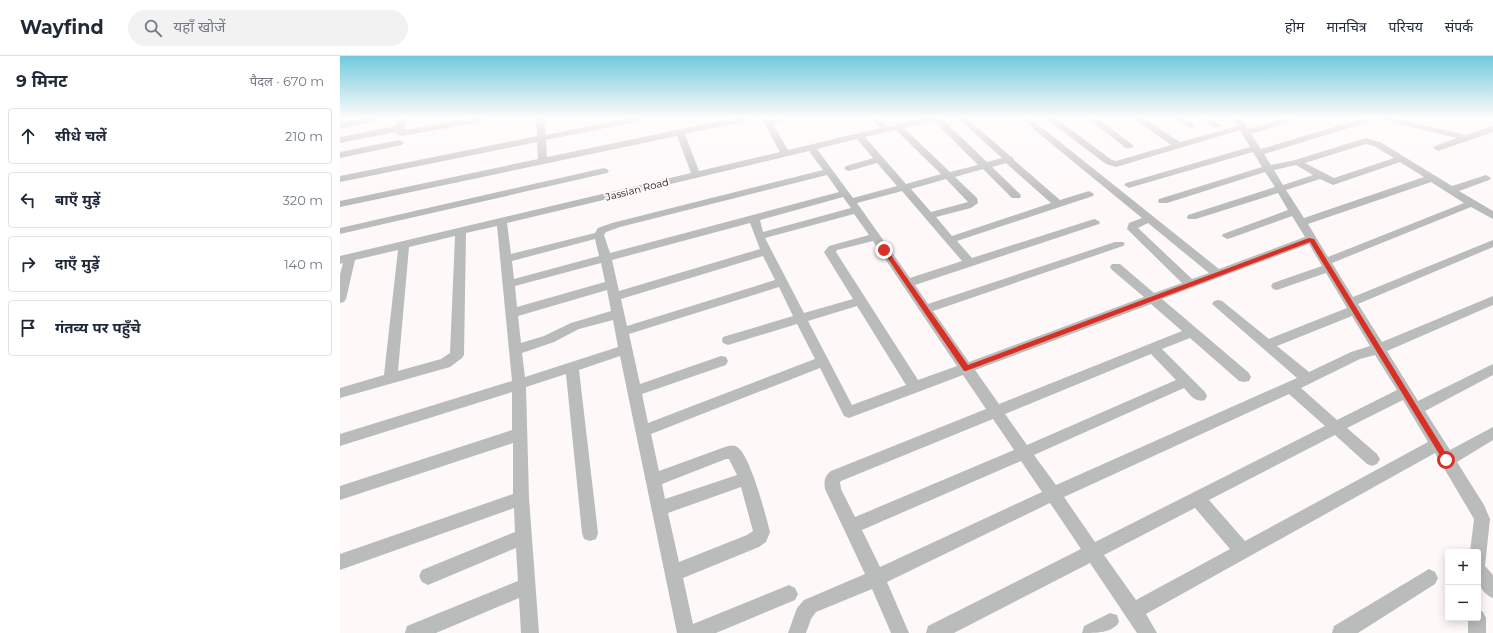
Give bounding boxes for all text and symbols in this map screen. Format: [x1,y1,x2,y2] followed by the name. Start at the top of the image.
[128,10,408,46] search box
[20,16,104,39] text: Wayfind
[142,17,164,39] icon: search
[174,17,225,36] text: यहाँ खोजें
[1285,18,1304,36] text: होम
[1326,18,1367,36] text: मानचित्र
[1389,18,1423,36] text: परिचय
[1445,18,1473,36] text: संपर्क
[16,71,67,91] text: 9 मिनट
[250,73,324,89] text: पैदल · 670 m
[17,125,39,147] icon: ahead
[55,126,107,145] text: सीधे चलें
[285,128,323,144] text: 210 m
[603,175,670,204] street label: Jassian Road
[17,189,39,211] icon: left
[55,190,100,209] text: बाएँ मुड़ें
[283,192,323,208] text: 320 m
[875,241,893,259] route end
[17,253,39,275] icon: right
[55,254,100,273] text: दाएँ मुड़ें
[284,256,323,272] text: 140 m
[17,317,39,339] icon: arrive
[55,318,141,337] text: गंतव्य पर पहुँचे
[1437,451,1455,469] route start
[1445,549,1481,621] map controls
[1445,549,1481,585] button: +
[1445,585,1481,621] button: −

